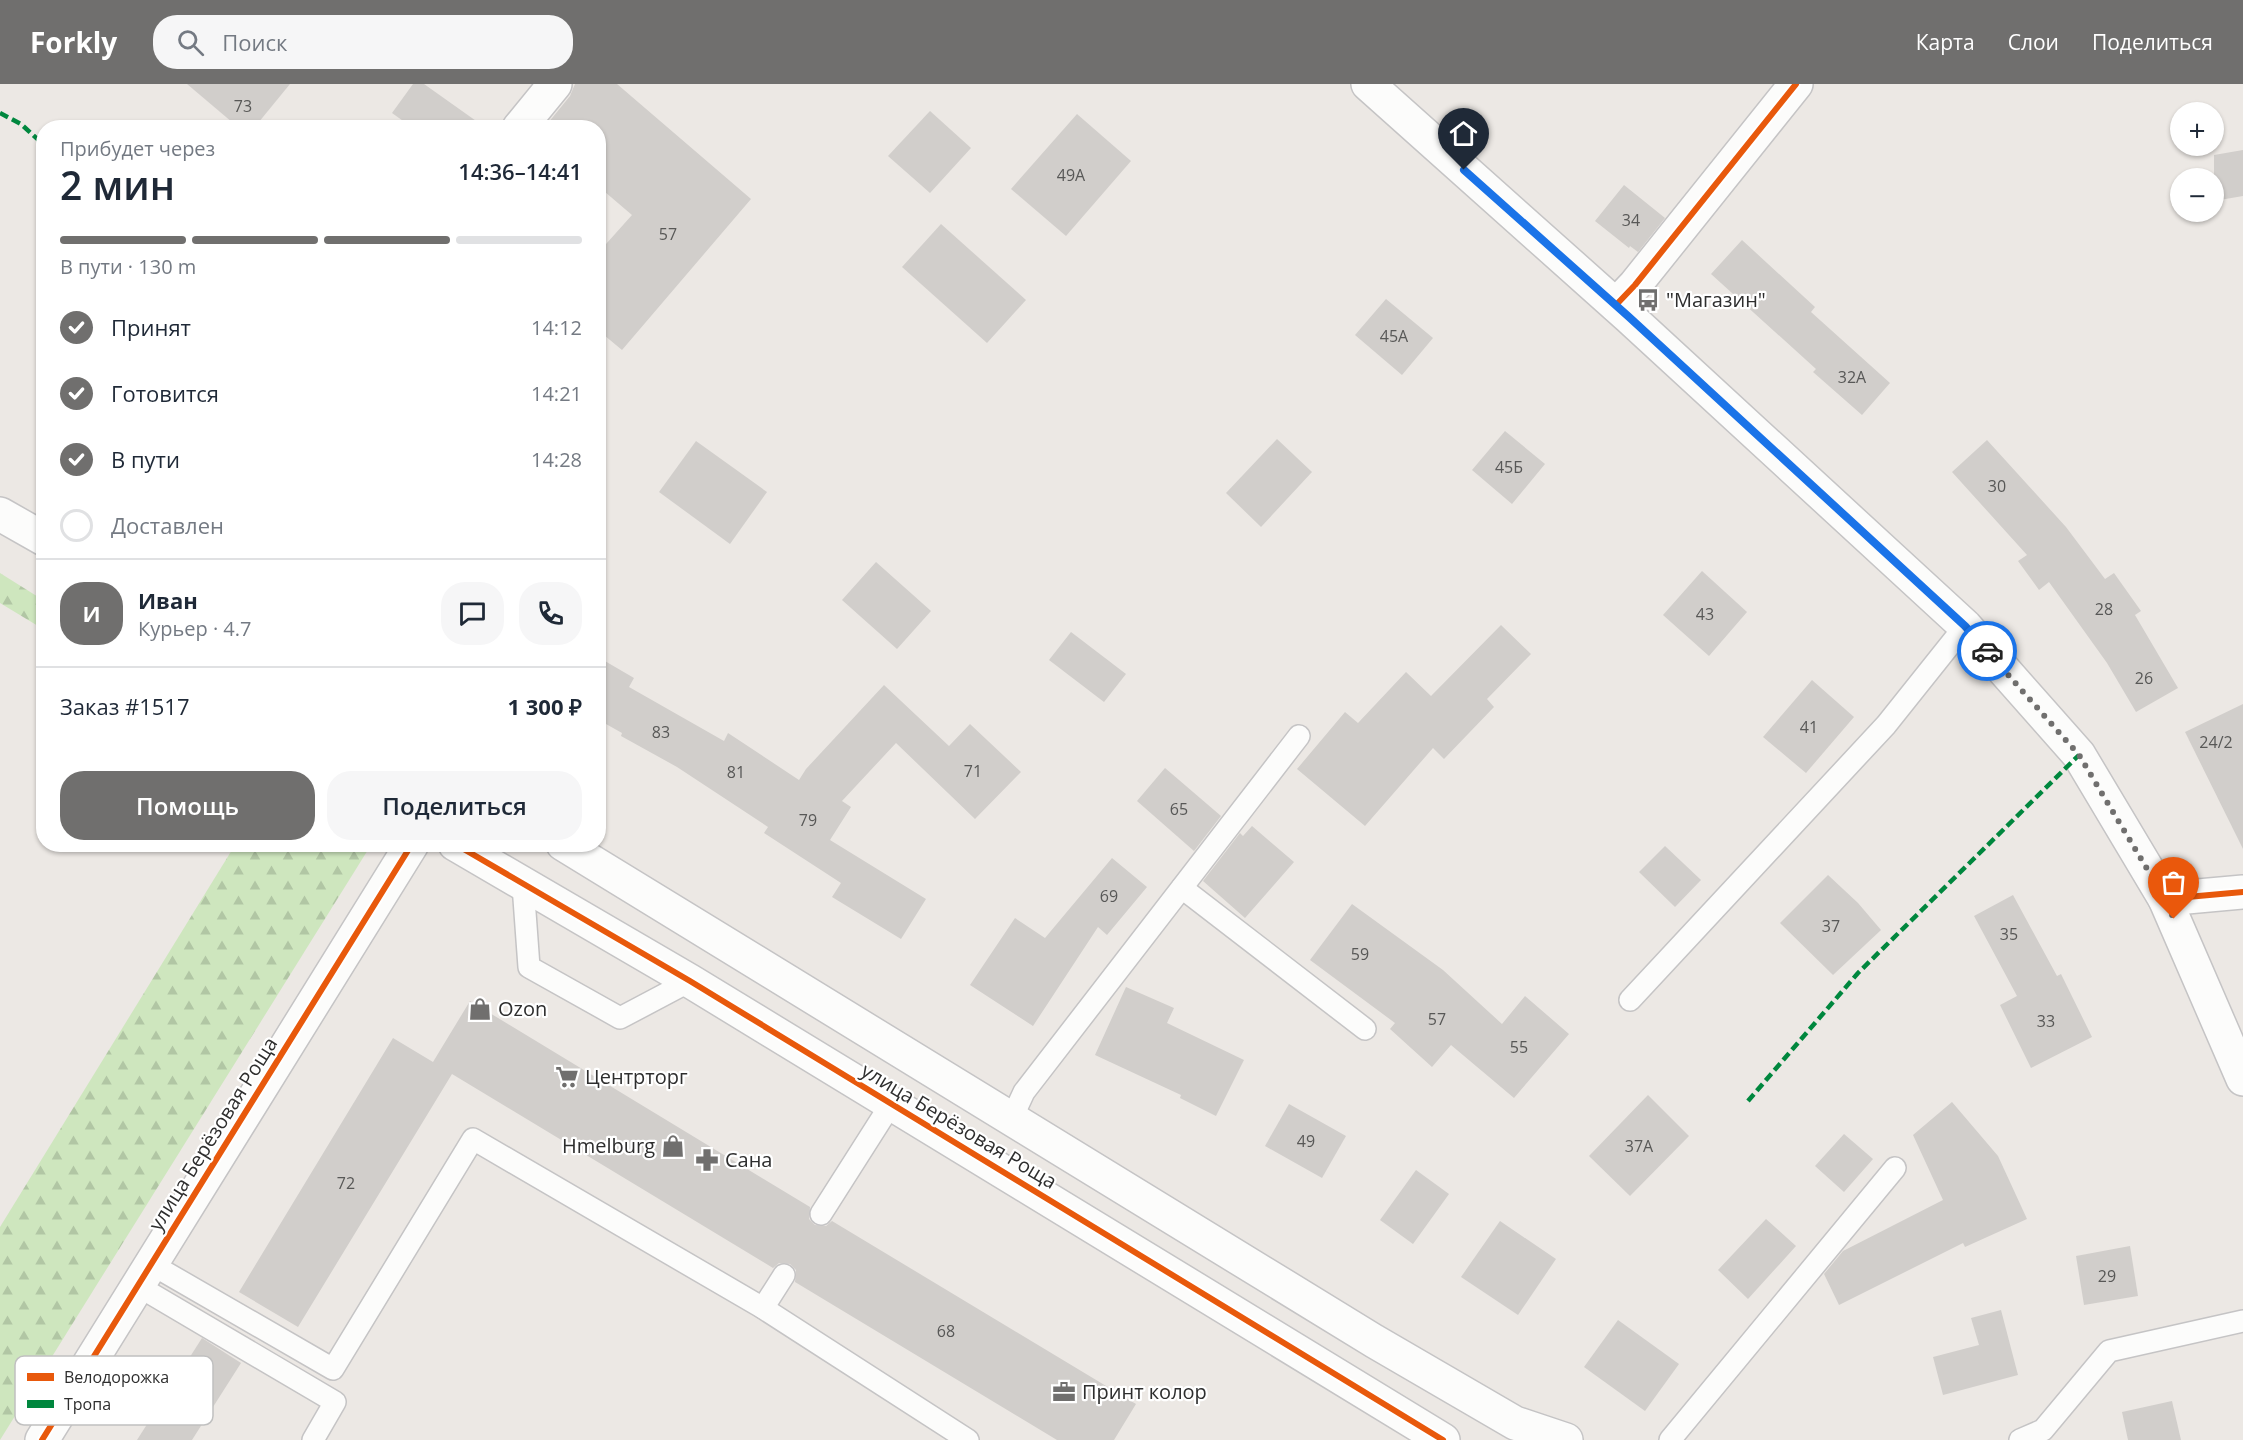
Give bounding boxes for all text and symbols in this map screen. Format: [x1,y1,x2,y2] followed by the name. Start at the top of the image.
[153,15,573,69] search box
[30,23,117,61] text: Forkly
[174,26,207,59] icon: search
[222,27,287,57] text: Поиск
[1916,28,1975,56] text: Карта
[2008,28,2059,56] text: Слои
[2092,28,2213,56] text: Поделиться
[234,95,252,117] house number: 73
[2170,102,2224,222] map controls
[2170,102,2224,156] button: +
[1438,108,1489,170] pin
[1447,117,1480,150] icon: home
[60,135,215,162] text: Прибудет через
[458,156,582,186] text: 14:36–14:41
[60,158,175,211] text: 2 мин
[1057,164,1086,186] house number: 49А
[2170,168,2224,222] button: −
[1622,209,1640,231] house number: 34
[659,223,677,245] house number: 57
[60,253,196,280] text: В пути · 130 m
[1666,286,1766,313] place label: "Магазин"
[1635,287,1661,313] bus stop icon: "Магазин"
[60,311,93,344] icon: check
[111,312,191,342] text: Принят
[531,314,582,341] text: 14:12
[1380,325,1409,347] house number: 45А
[1838,366,1867,388] house number: 32А
[60,377,93,410] icon: check
[111,378,219,408] text: Готовится
[531,380,582,407] text: 14:21
[60,443,93,476] icon: check
[111,444,180,474] text: В пути
[531,446,582,473] text: 14:28
[1495,456,1523,478] house number: 45Б
[1988,475,2006,497] house number: 30
[111,510,224,540] text: Доставлен
[441,582,504,645] button: chat
[519,582,582,645] button: phone
[138,585,198,615] text: Иван
[82,598,101,628] text: И
[2095,598,2113,620] house number: 28
[1696,603,1714,625] house number: 43
[138,615,252,642] text: Курьер · 4.7
[1957,621,2017,681] courier
[1971,635,2004,668] icon: car
[2135,667,2153,689] house number: 26
[60,691,190,721] text: Заказ #1517
[507,691,582,721] text: 1 300 ₽
[1800,716,1818,738] house number: 41
[652,721,670,743] house number: 83
[2199,731,2233,753] house number: 24/2
[964,760,982,782] house number: 71
[727,761,745,783] house number: 81
[60,771,315,840] button: Помощь
[327,771,582,840] button: Поделиться
[1170,798,1188,820] house number: 65
[799,809,817,831] house number: 79
[2148,857,2199,919] pin
[2157,866,2190,899] icon: bag
[1100,885,1118,907] house number: 69
[1822,915,1840,937] house number: 37
[2000,923,2018,945] house number: 35
[1351,943,1369,965] house number: 59
[498,995,547,1022] place label: Ozon
[467,996,493,1022] shop icon: Ozon
[1428,1008,1446,1030] house number: 57
[2037,1010,2055,1032] house number: 33
[142,1032,283,1236] street label: улица Берёзовая Роща
[1510,1036,1528,1058] house number: 55
[856,1056,1062,1195] street label: улица Берёзовая Роща
[585,1063,688,1090] place label: Центрторг
[554,1064,580,1090] supermarket icon: Центрторг
[1297,1130,1315,1152] house number: 49
[562,1132,655,1159] place label: Hmelburg
[660,1133,686,1159] shop icon: Hmelburg
[1625,1135,1654,1157] house number: 37А
[725,1146,772,1173] place label: Сана
[694,1147,720,1173] pharmacy icon: Сана
[337,1172,355,1194] house number: 72
[2098,1265,2116,1287] house number: 29
[937,1320,955,1342] house number: 68
[15,1356,213,1425] legend
[64,1366,169,1388] text: Велодорожка
[1082,1378,1207,1405] place label: Принт колор
[1051,1379,1077,1405] office icon: Принт колор
[64,1393,111,1415] text: Тропа

